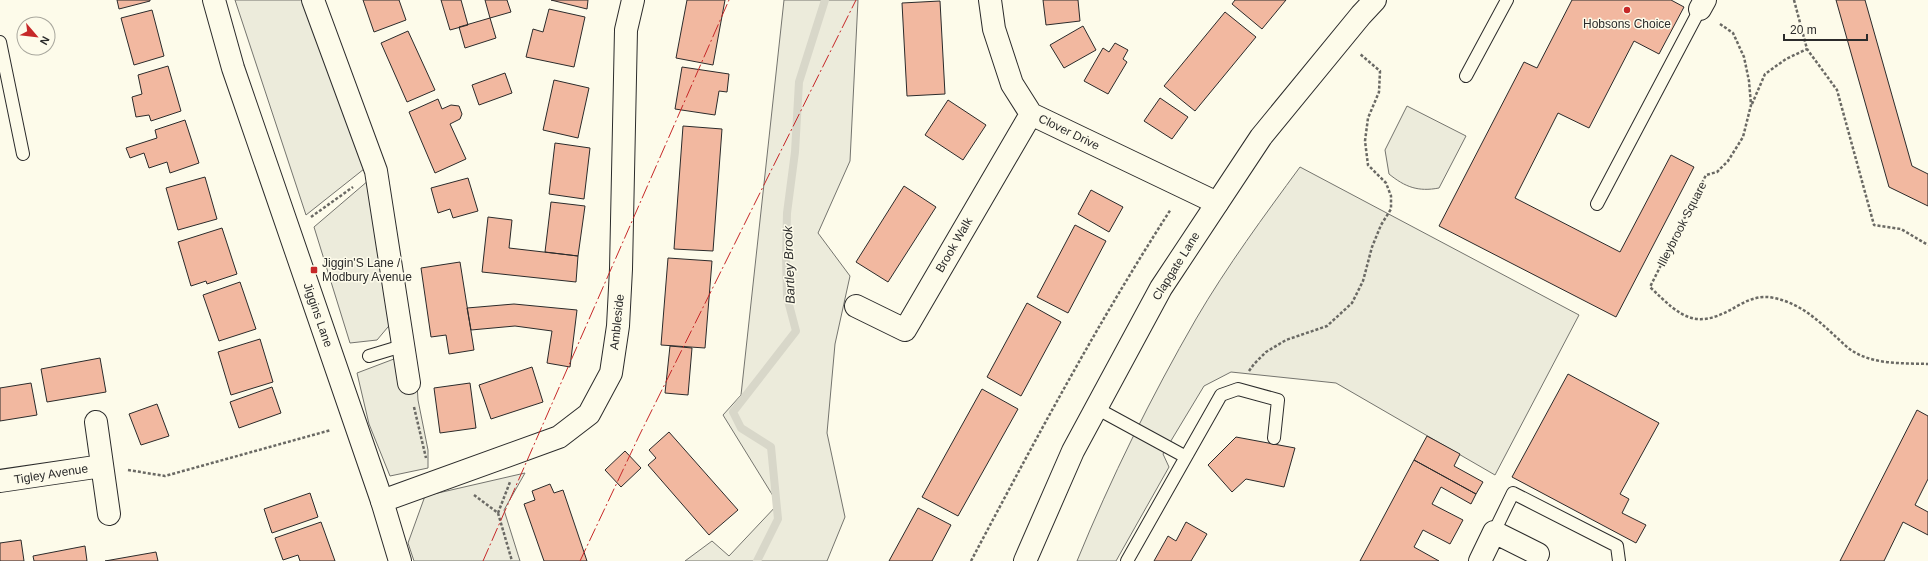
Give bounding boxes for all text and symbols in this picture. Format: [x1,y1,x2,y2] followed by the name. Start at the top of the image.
[1622,5,1632,15] marker: Hobsons Choice
[16,16,56,56] north arrow
[1784,16,1867,42] scale bar
[1583,17,1671,31] place label: Hobsons Choice
[1790,23,1817,37] text: 20 m
[38,34,52,47] text: N
[1036,111,1102,153] street label: Clover Drive
[1655,179,1710,269] street label: Illeybrook Square
[933,214,976,275] street label: Brook Walk
[780,224,798,304] water label: Bartley Brook
[1149,229,1203,303] street label: Clapgate Lane
[322,256,412,284] place label: Jiggin'S Lane / Modbury Avenue
[309,265,319,275] marker: Jiggin'S Lane / Modbury Avenue
[300,281,336,349] street label: Jiggins Lane
[607,293,627,351] street label: Ambleside
[13,461,89,487] street label: Tigley Avenue

